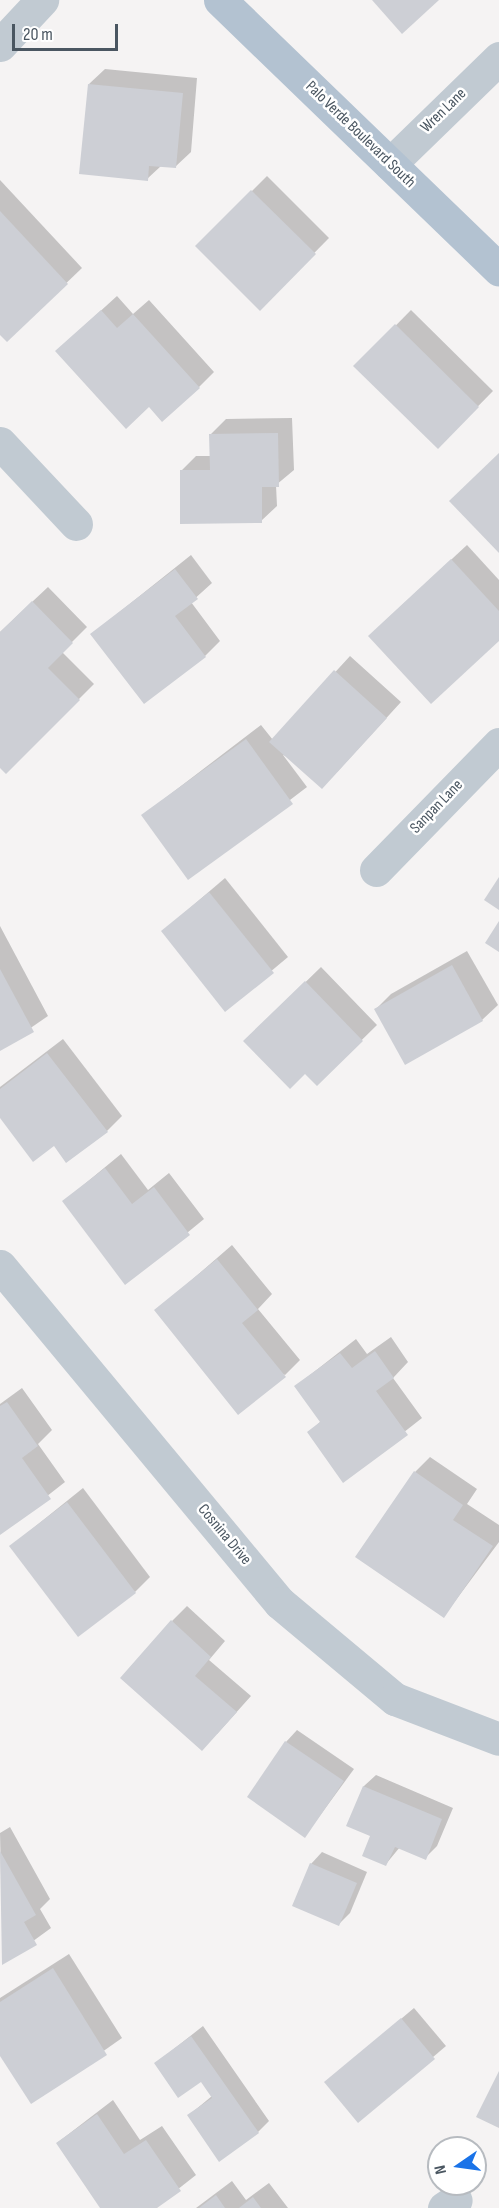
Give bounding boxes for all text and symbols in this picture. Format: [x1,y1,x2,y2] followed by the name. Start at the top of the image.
[15,12,122,50] scale bar
[23,24,53,45] text: 20 m
[301,78,419,192] street label: Palo Verde Boulevard South
[417,85,471,137] street label: Wren Lane
[407,776,467,838] street label: Sanpan Lane
[193,1501,255,1569] street label: Cosnina Drive
[427,2136,487,2196] north arrow
[431,2163,451,2176] text: N

